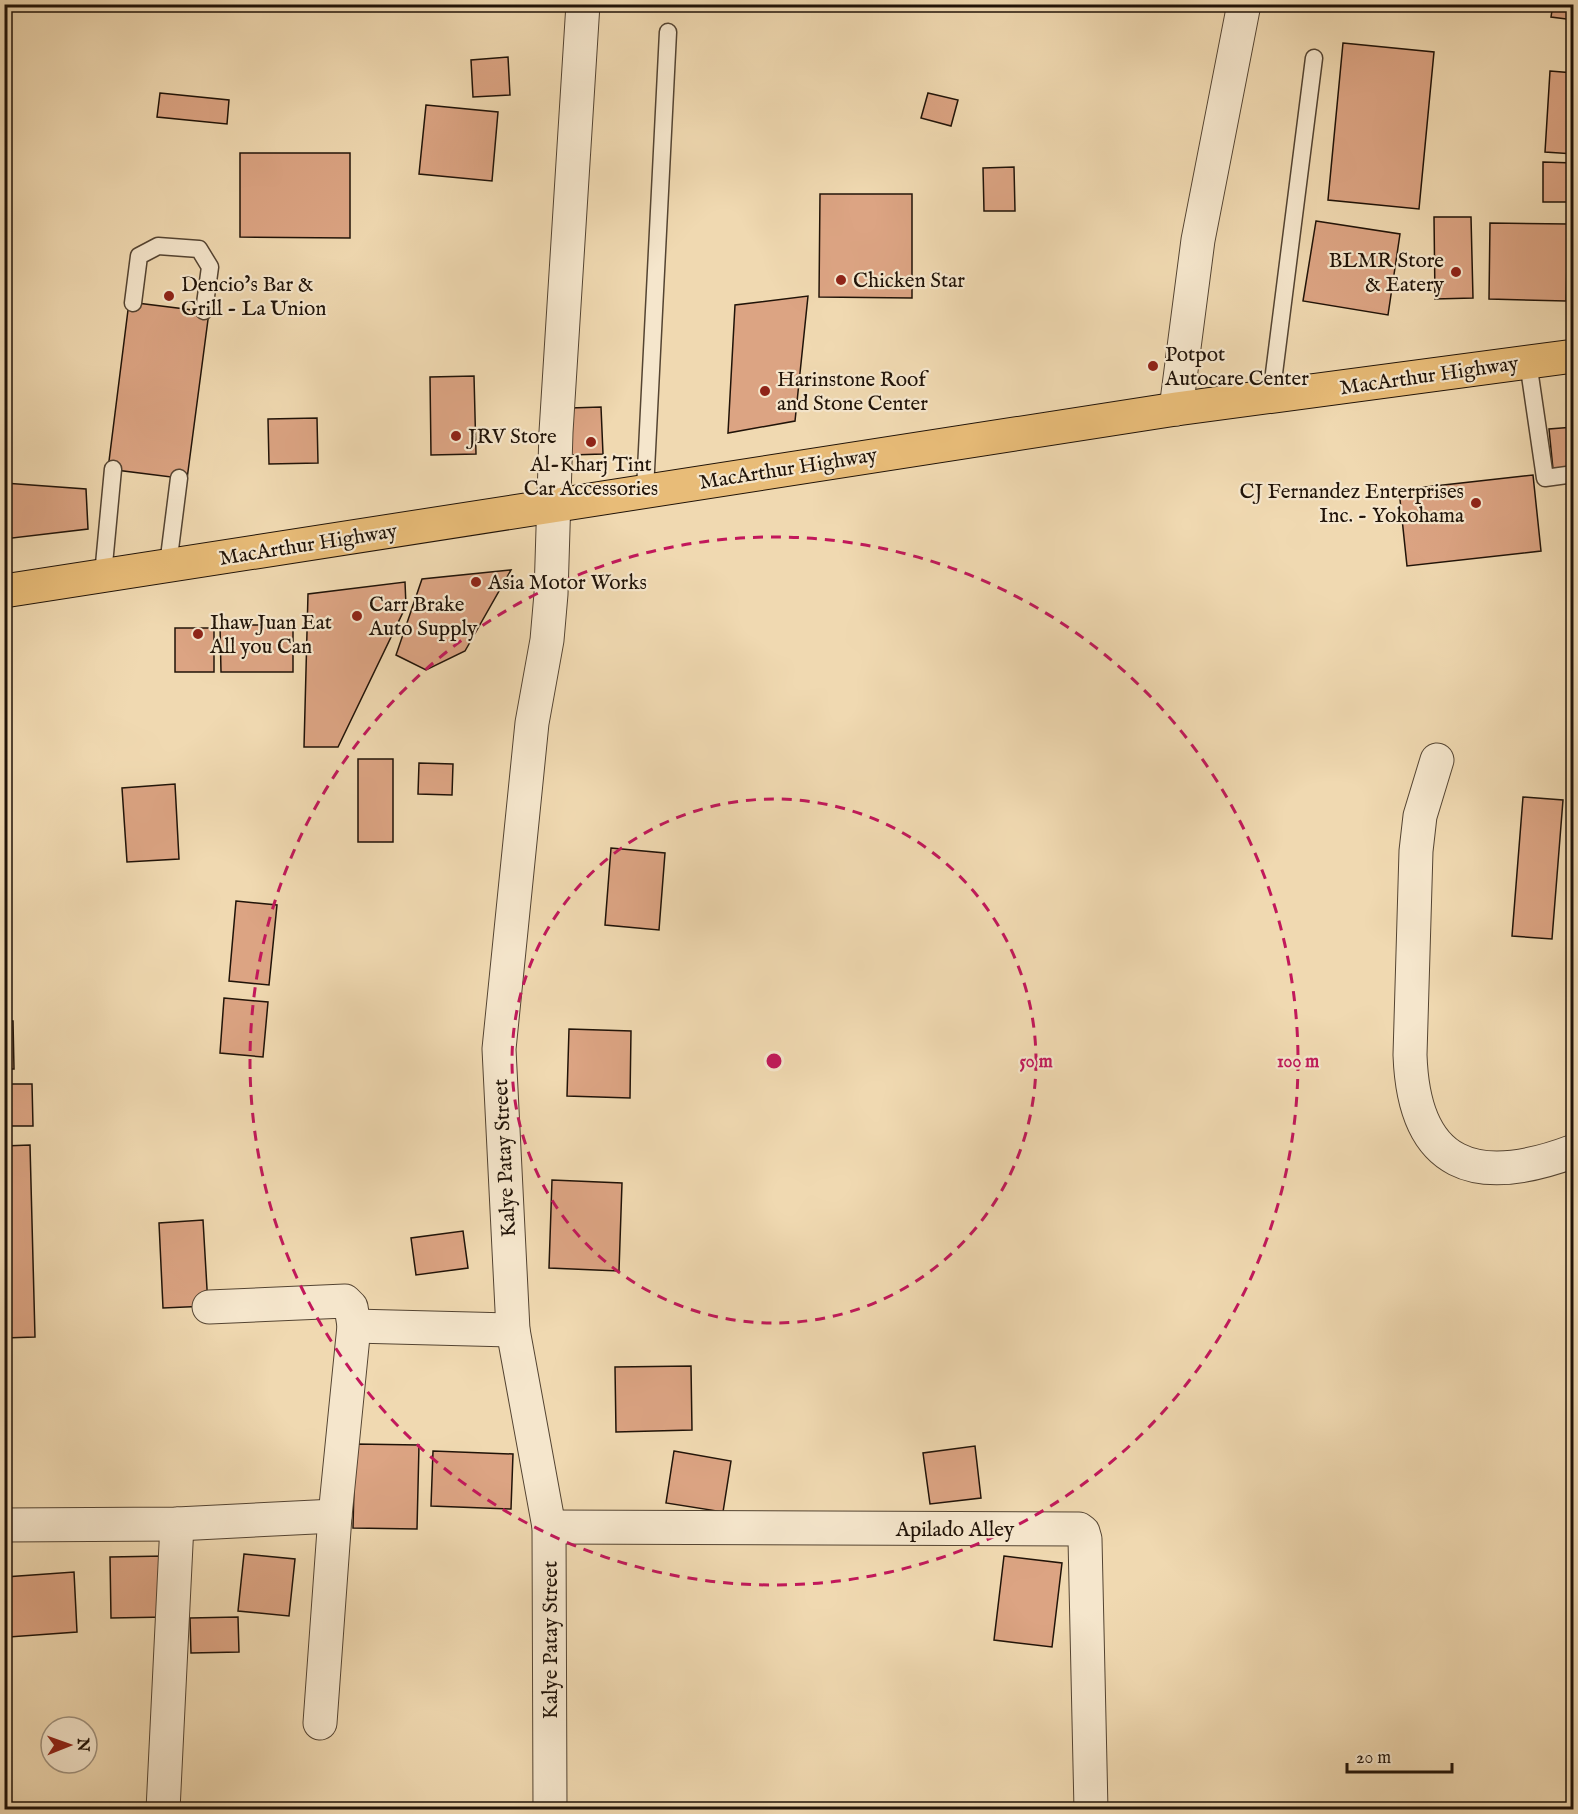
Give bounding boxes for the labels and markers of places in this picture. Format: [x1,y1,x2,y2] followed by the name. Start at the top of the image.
[1328,248,1445,299] place label: BLMR Store & Eatery
[1449,265,1463,279] marker: BLMR Store & Eatery
[853,268,965,295] place label: Chicken Star
[181,272,326,323] place label: Dencio’s Bar & Grill - La Union
[834,273,848,287] marker: Chicken Star
[162,289,176,303] marker: Dencio’s Bar & Grill - La Union
[1164,342,1309,393] place label: Potpot Autocare Center
[1146,359,1160,373] marker: Potpot Autocare Center
[777,367,929,418] place label: Harinstone Roof and Stone Center
[758,384,772,398] marker: Harinstone Roof and Stone Center
[466,424,557,451] place label: JRV Store
[449,429,463,443] marker: JRV Store
[584,435,598,449] marker: Al-Kharj Tint Car Accessories
[524,452,658,503] place label: Al-Kharj Tint Car Accessories
[1239,479,1465,530] place label: CJ Fernandez Enterprises Inc. - Yokohama
[1469,496,1483,510] marker: CJ Fernandez Enterprises Inc. - Yokohama
[487,570,647,597] place label: Asia Motor Works
[469,575,483,589] marker: Asia Motor Works
[368,592,478,643] place label: Carr Brake Auto Supply
[350,609,364,623] marker: Carr Brake Auto Supply
[209,610,332,661] place label: Ihaw Juan Eat All you Can
[191,627,205,641] marker: Ihaw Juan Eat All you Can
[764,1051,784,1071] centre of rings

